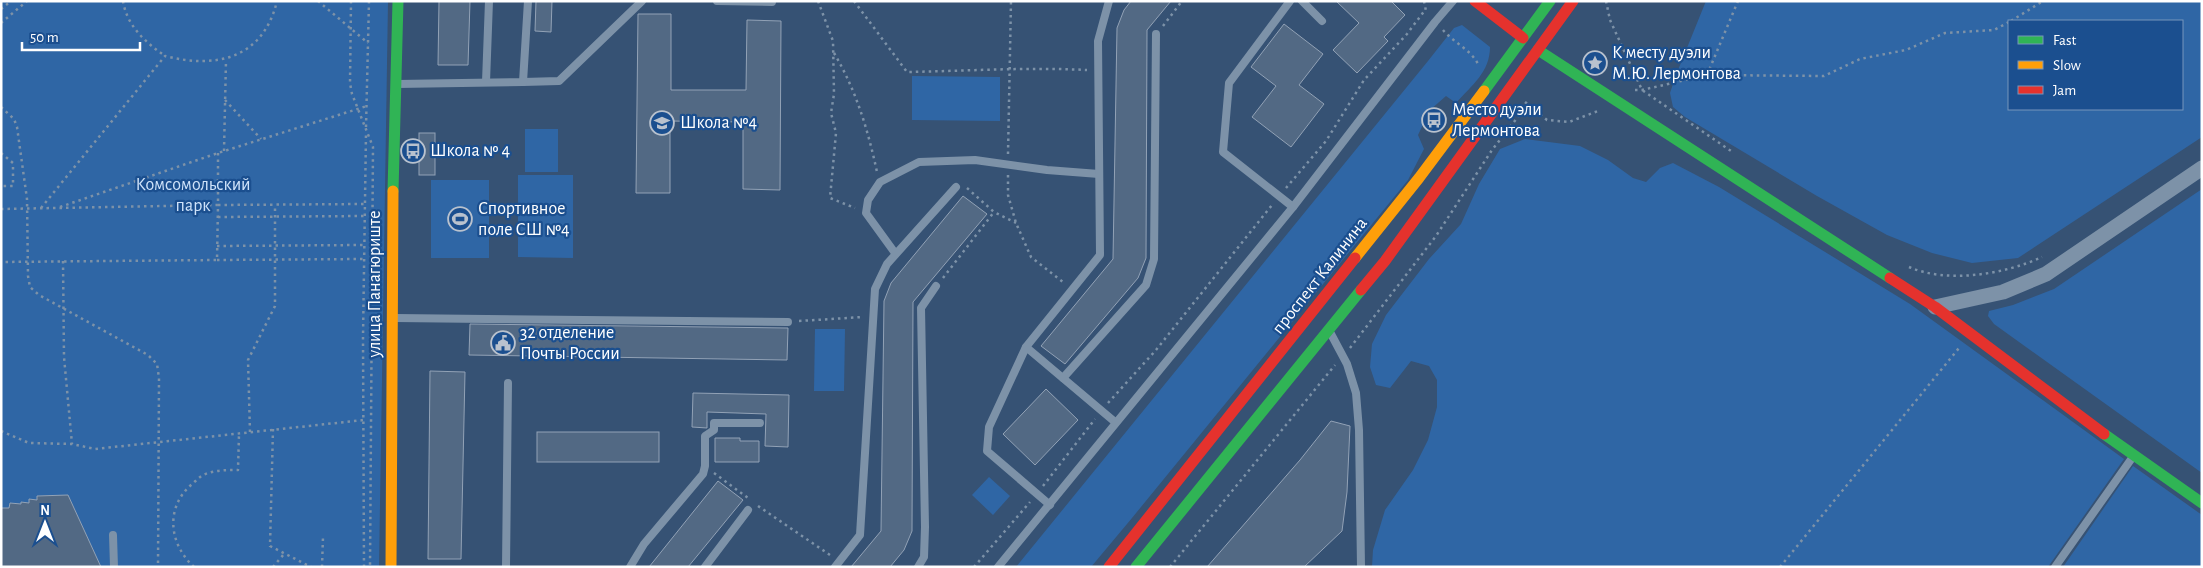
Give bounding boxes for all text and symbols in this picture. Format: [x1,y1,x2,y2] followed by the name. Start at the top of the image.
[22,20,140,52] scale bar
[2008,20,2183,110] legend
[30,30,59,45] text: 50 m
[2053,33,2077,48] text: Fast
[1612,44,1741,83] place label: К месту дуэли М.Ю. Лермонтова
[1582,50,1608,76] place icon: К месту дуэли М.Ю. Лермонтова
[2053,58,2081,73] text: Slow
[2053,83,2076,98] text: Jam
[1452,101,1542,140] place label: Место дуэли Лермонтова
[1421,107,1447,133] bus stop icon: Место дуэли Лермонтова
[649,110,675,136] school or university icon: Школа №4
[680,114,757,132] place label: Школа №4
[400,138,426,164] bus stop icon: Школа № 4
[430,142,510,160] place label: Школа № 4
[135,176,251,215] park label: Комсомольский парк
[478,200,570,239] place label: Спортивное поле СШ №4
[447,206,473,232] sports icon: Спортивное поле СШ №4
[366,211,384,358] street label: улица Панагюриште
[1269,214,1371,338] street label: проспект Калинина
[520,324,620,363] place label: 32 отделение Почты России
[490,330,516,356] public building icon: 32 отделение Почты России
[20,498,70,548] north arrow
[40,504,50,518] text: N

